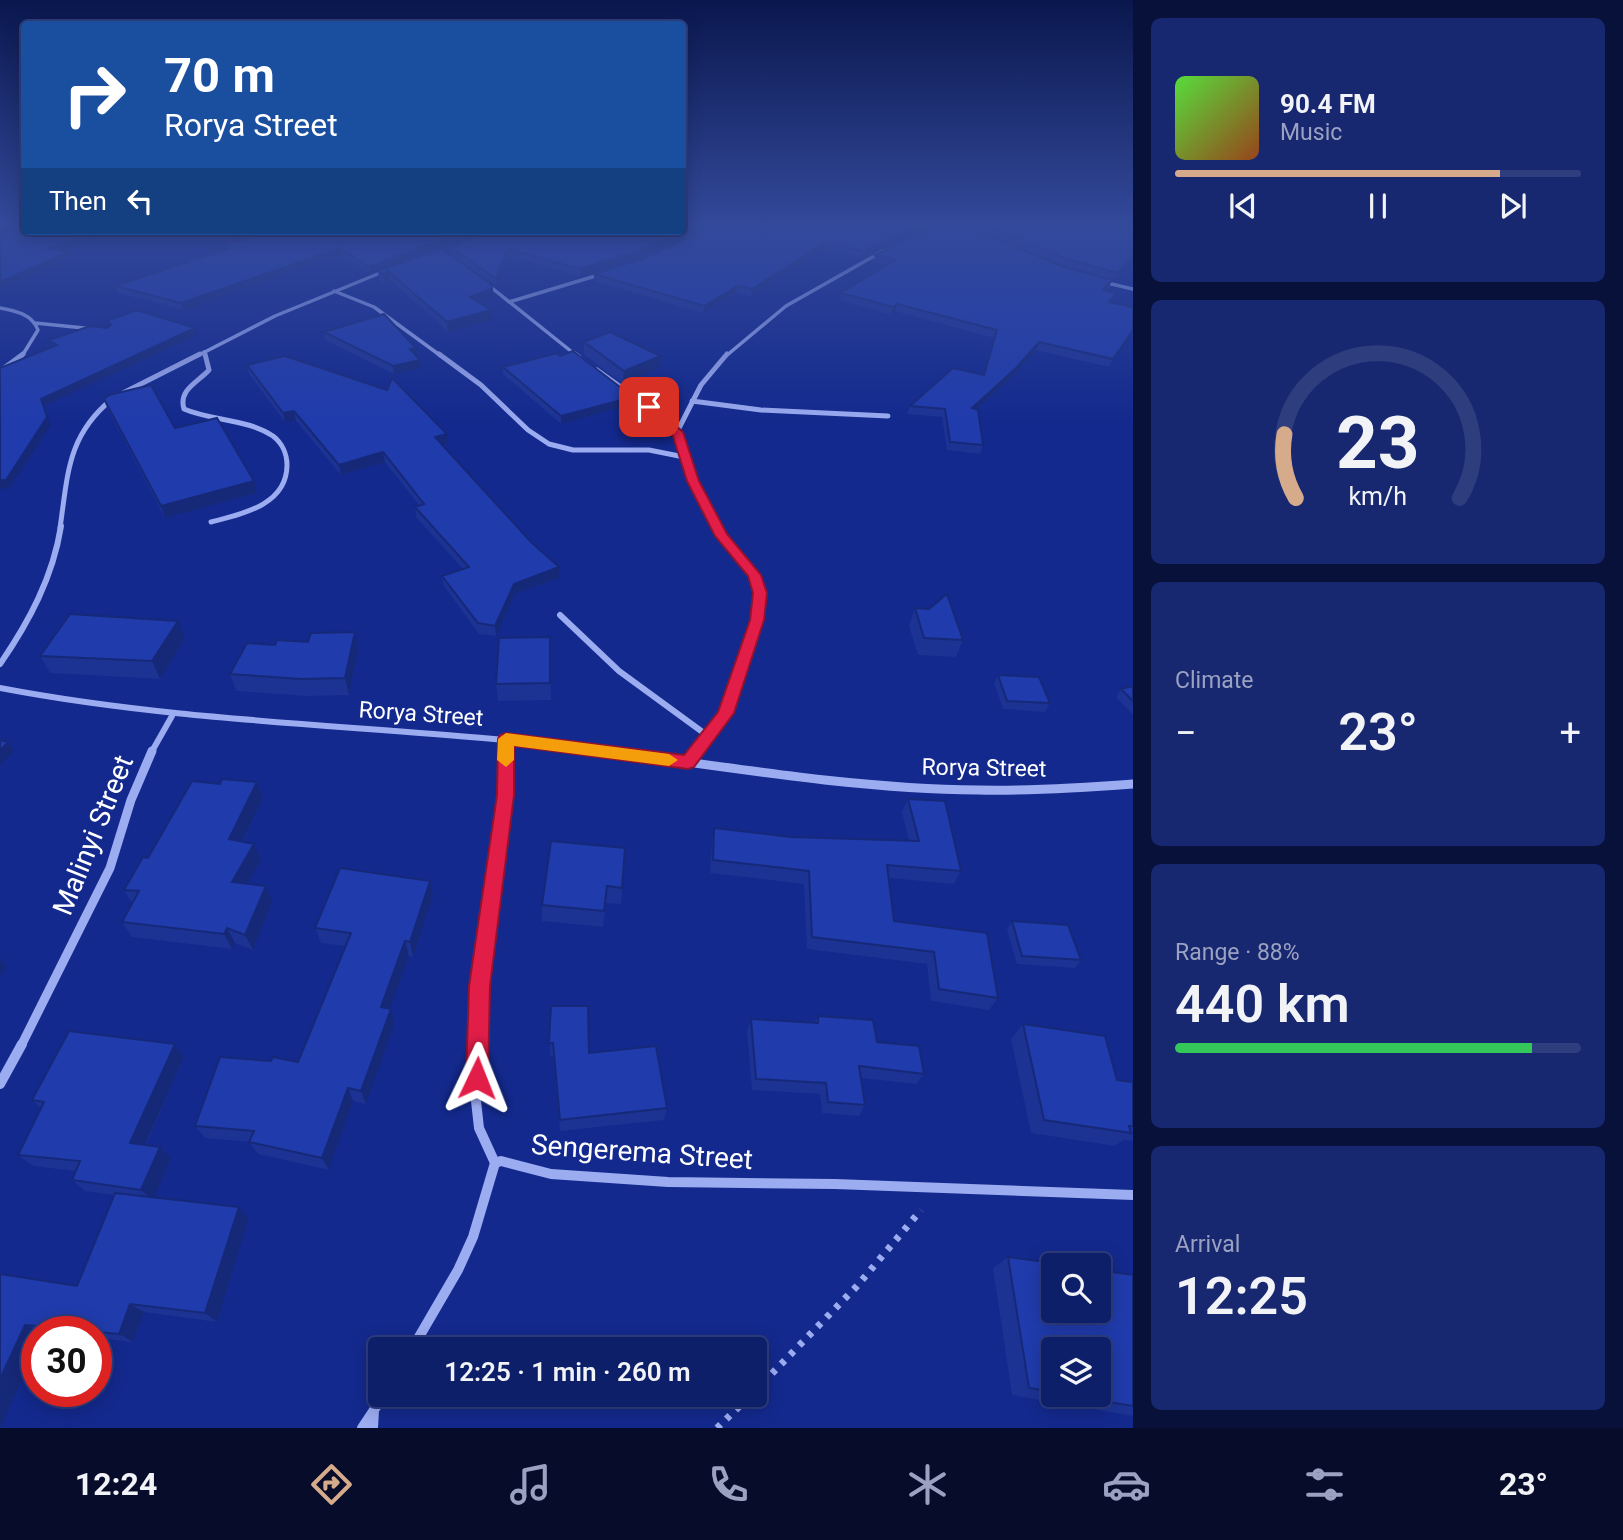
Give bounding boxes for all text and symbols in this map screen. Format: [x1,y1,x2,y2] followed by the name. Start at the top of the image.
[164,47,275,104] text: 70 m
[49,49,140,140] icon: right
[1280,89,1376,119] text: 90.4 FM
[164,106,338,144] text: Rorya Street
[1280,119,1342,146] text: Music
[121,182,159,220] icon: left
[49,186,107,216] text: Then
[1224,187,1262,225] icon: previous
[1359,187,1397,225] icon: pause
[1494,187,1532,225] icon: next
[619,377,679,437] pin
[630,388,668,426] icon: arrive
[1336,400,1420,486] text: 23
[1349,482,1407,511] text: km/h
[1175,667,1254,694] text: Climate
[358,696,484,732] street label: Rorya Street
[1338,702,1418,763] text: 23°
[1175,711,1197,755] text: −
[1559,711,1581,755] text: +
[46,750,140,920] street label: Malinyi Street
[921,753,1047,783] street label: Rorya Street
[1175,939,1300,966] text: Range · 88%
[1175,974,1350,1035] text: 440 km
[440,1041,514,1115] position arrow
[530,1128,754,1176] street label: Sengerema Street
[1175,1231,1240,1258] text: Arrival
[1041,1253,1111,1407] map controls
[1041,1253,1111,1323] button: search
[1175,1266,1308,1327] text: 12:25
[21,1316,112,1407] speed limit sign: 30
[1041,1337,1111,1407] button: layers
[444,1357,691,1387] text: 12:25 · 1 min · 260 m
[307,1460,356,1509] icon: directions
[506,1460,555,1509] icon: music
[704,1460,753,1509] icon: phone
[903,1460,952,1509] icon: climate
[1102,1460,1151,1509] icon: car
[1300,1460,1349,1509] icon: filters
[75,1465,157,1503] text: 12:24
[1499,1465,1548,1503] text: 23°

